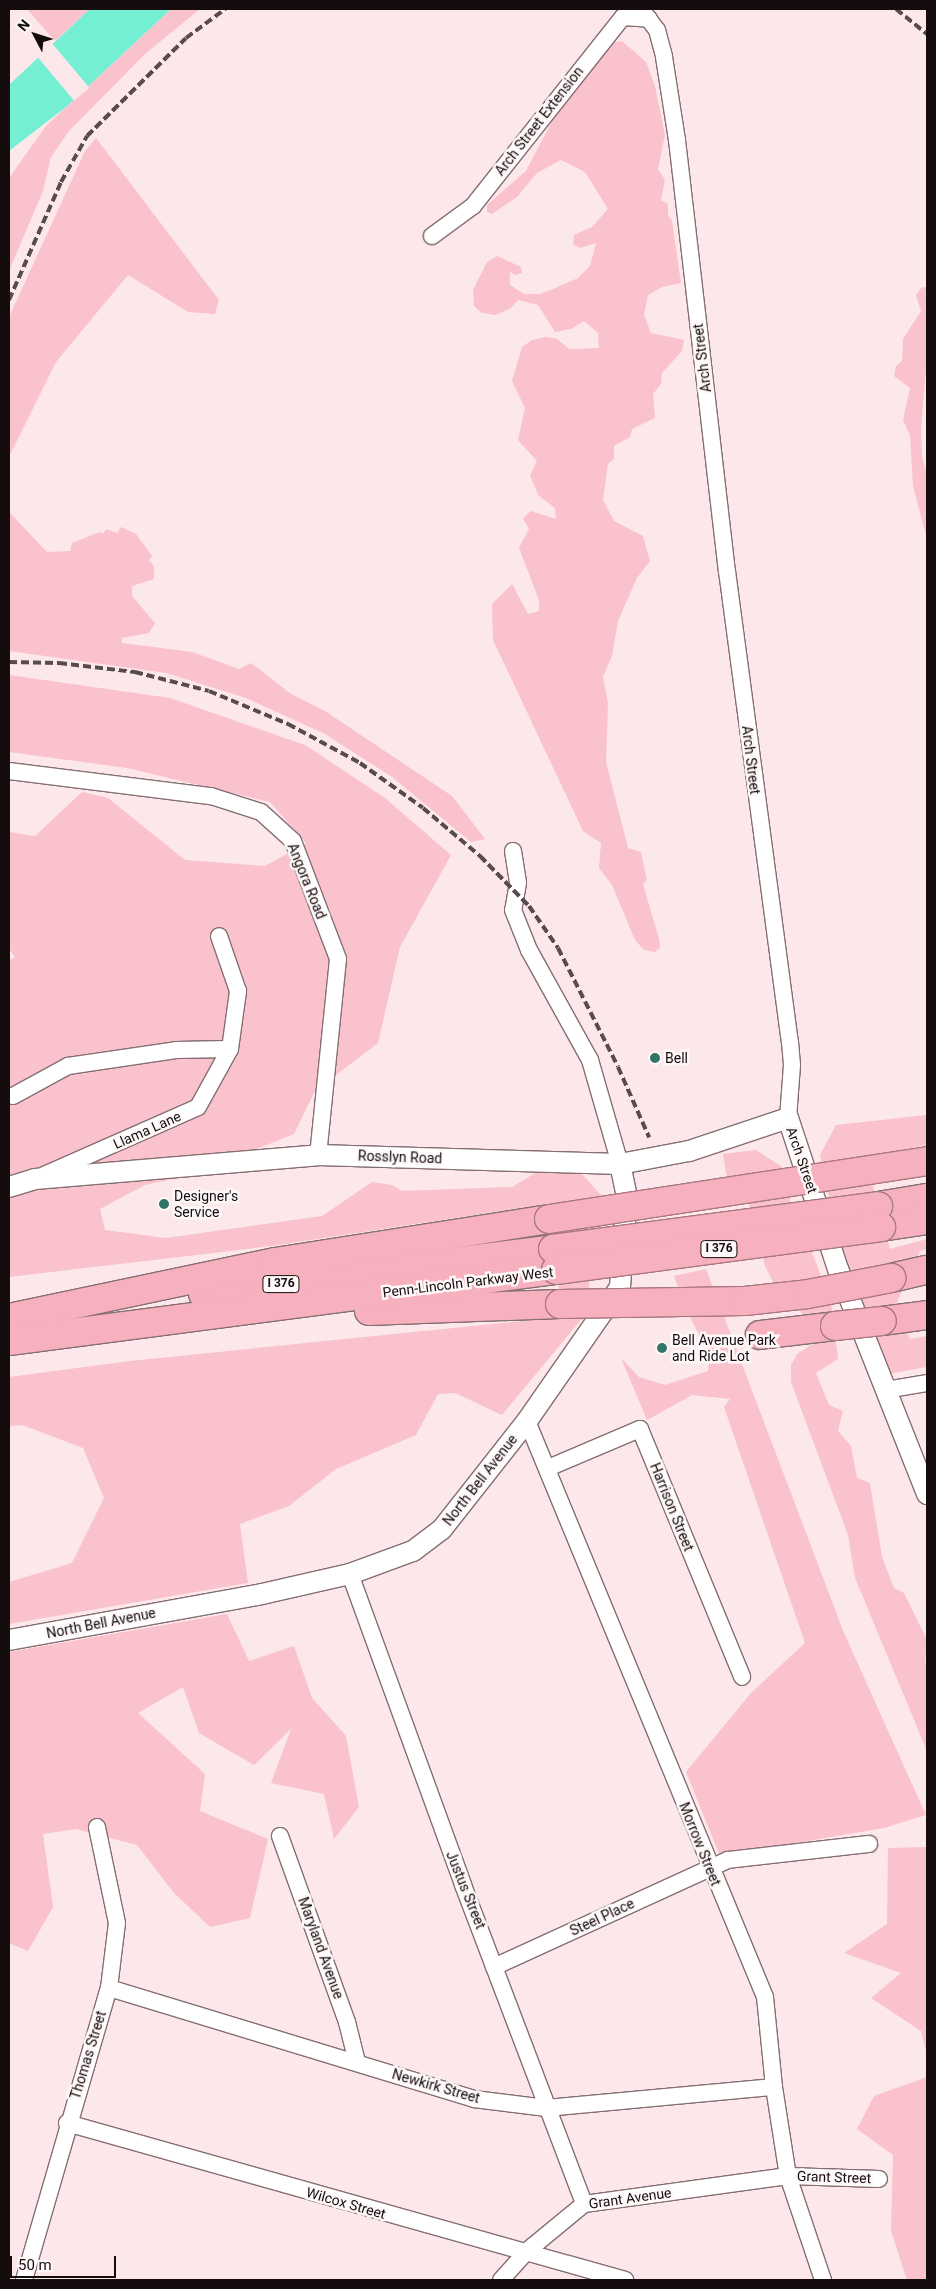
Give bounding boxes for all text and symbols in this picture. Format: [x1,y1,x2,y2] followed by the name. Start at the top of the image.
[10,10,60,60] north arrow
[14,16,33,34] text: N
[491,63,587,179] street label: Arch Street Extension
[689,323,715,393] street label: Arch Street
[738,725,764,795] street label: Arch Street
[284,841,330,921] street label: Angora Road
[665,1050,688,1066] place label: Bell
[649,1052,661,1064] marker: Bell
[111,1108,183,1152] street label: Llama Lane
[783,1125,821,1195] street label: Arch Street
[358,1147,442,1167] street label: Rosslyn Road
[174,1188,238,1220] place label: Designer's Service
[158,1198,170,1210] marker: Designer's Service
[700,1240,738,1258] road number: I 376
[382,1263,554,1301] street label: Penn-Lincoln Parkway West
[262,1274,300,1294] road number: I 376
[672,1332,776,1364] place label: Bell Avenue Park and Ride Lot
[656,1342,668,1354] marker: Bell Avenue Park and Ride Lot
[439,1431,521,1529] street label: North Bell Avenue
[647,1460,697,1554] street label: Harrison Street
[45,1604,157,1642] street label: North Bell Avenue
[676,1800,724,1888] street label: Morrow Street
[443,1849,489,1931] street label: Justus Street
[295,1895,347,2001] street label: Maryland Avenue
[567,1895,637,1939] street label: Steel Place
[67,2009,109,2101] street label: Thomas Street
[390,2065,482,2107] street label: Newkirk Street
[797,2167,871,2187] street label: Grant Street
[304,2184,388,2222] street label: Wilcox Street
[588,2184,672,2212] street label: Grant Avenue
[12,2246,119,2278] scale bar
[18,2256,52,2274] text: 50 m

